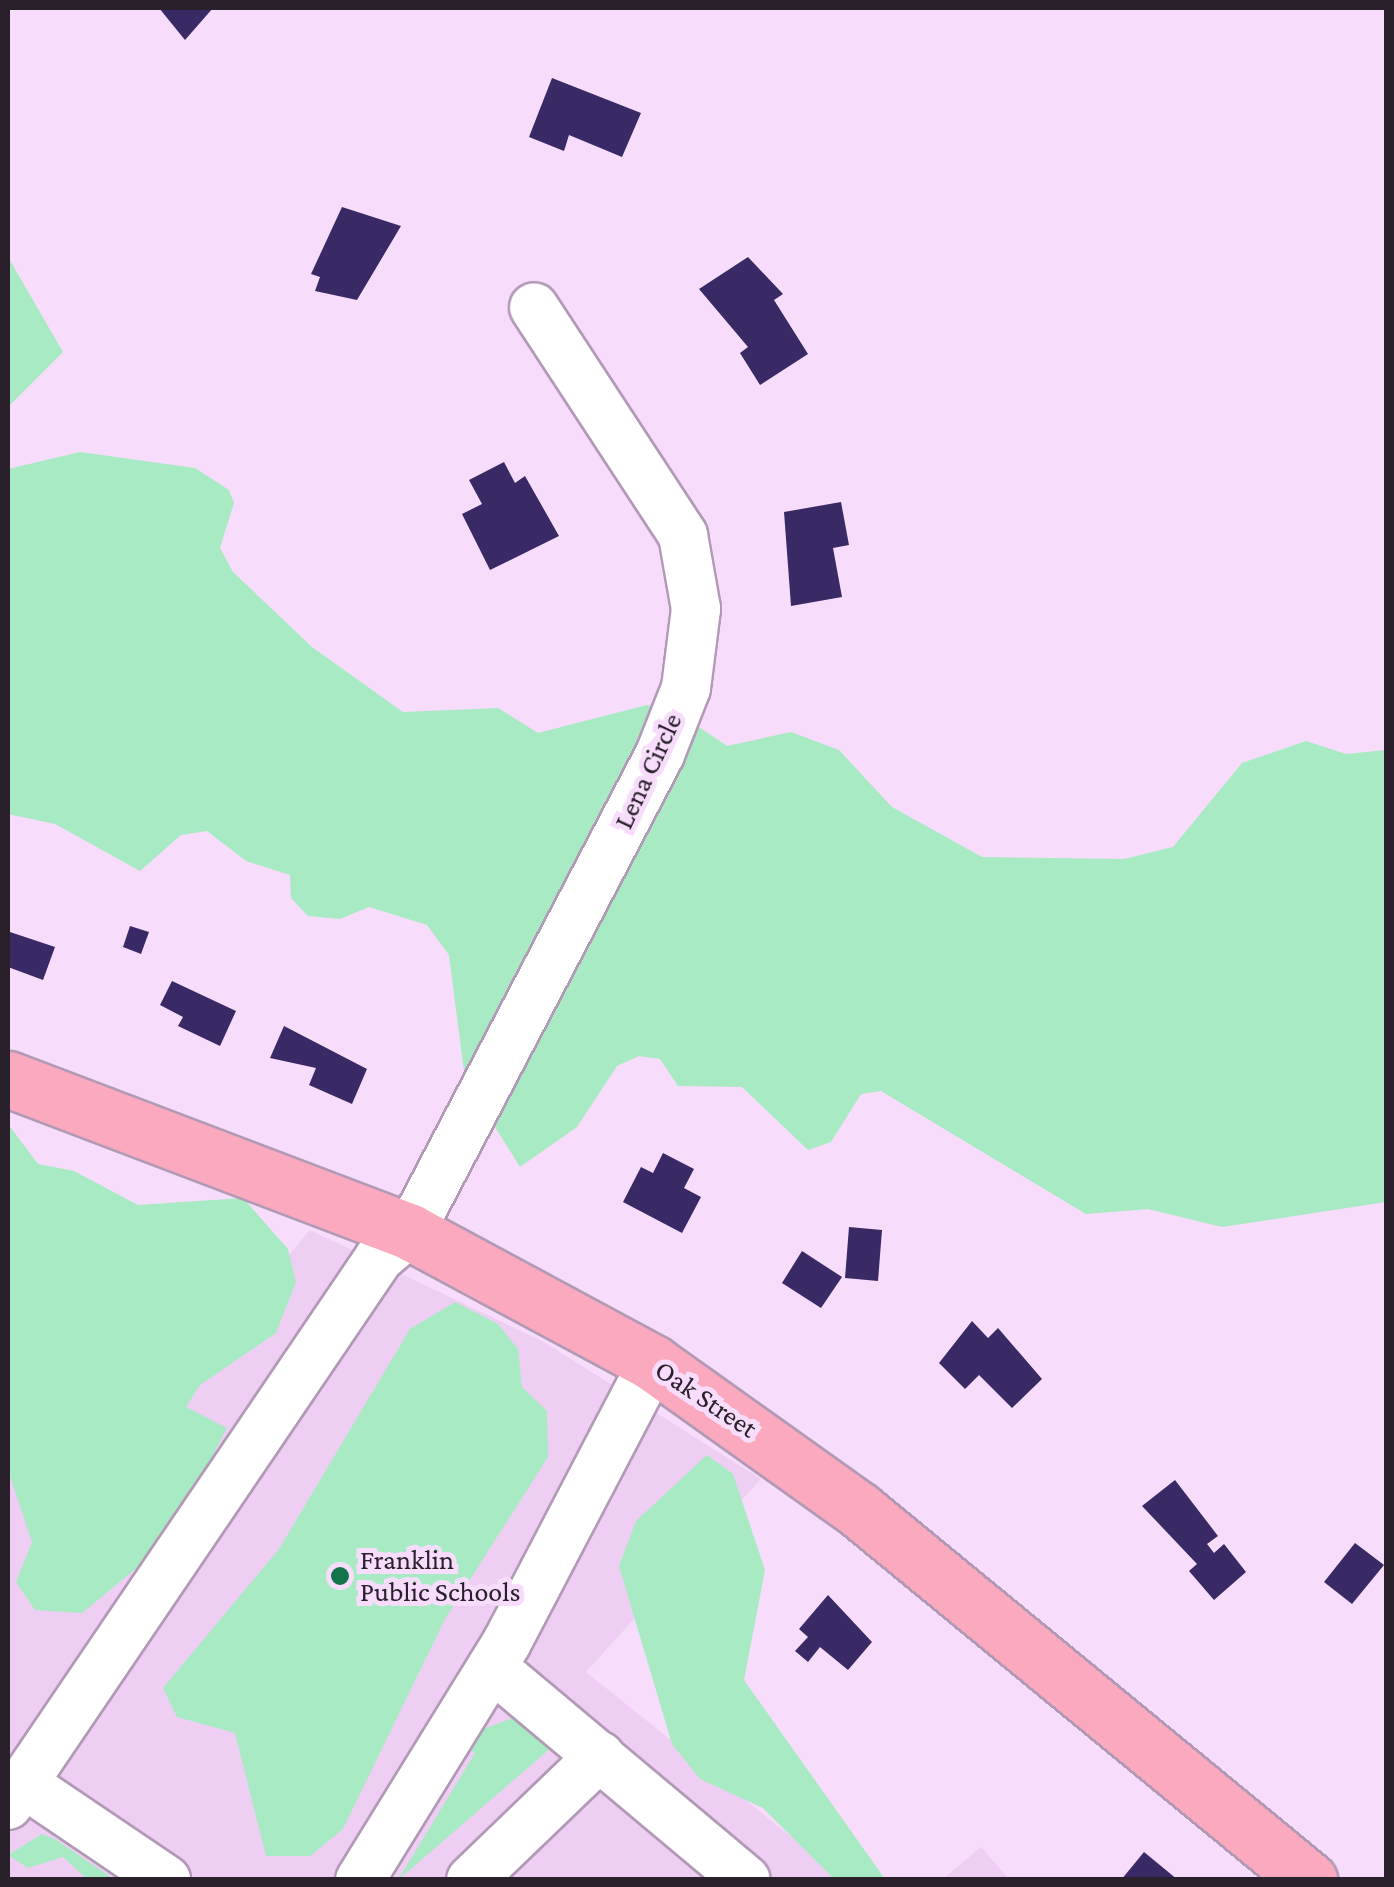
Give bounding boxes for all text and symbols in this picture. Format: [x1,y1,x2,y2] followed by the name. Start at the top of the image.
[607,708,689,834] street label: Lena Circle
[649,1353,763,1445] street label: Oak Street
[360,1543,521,1609] place label: Franklin Public Schools
[329,1565,351,1587] marker: Franklin Public Schools

